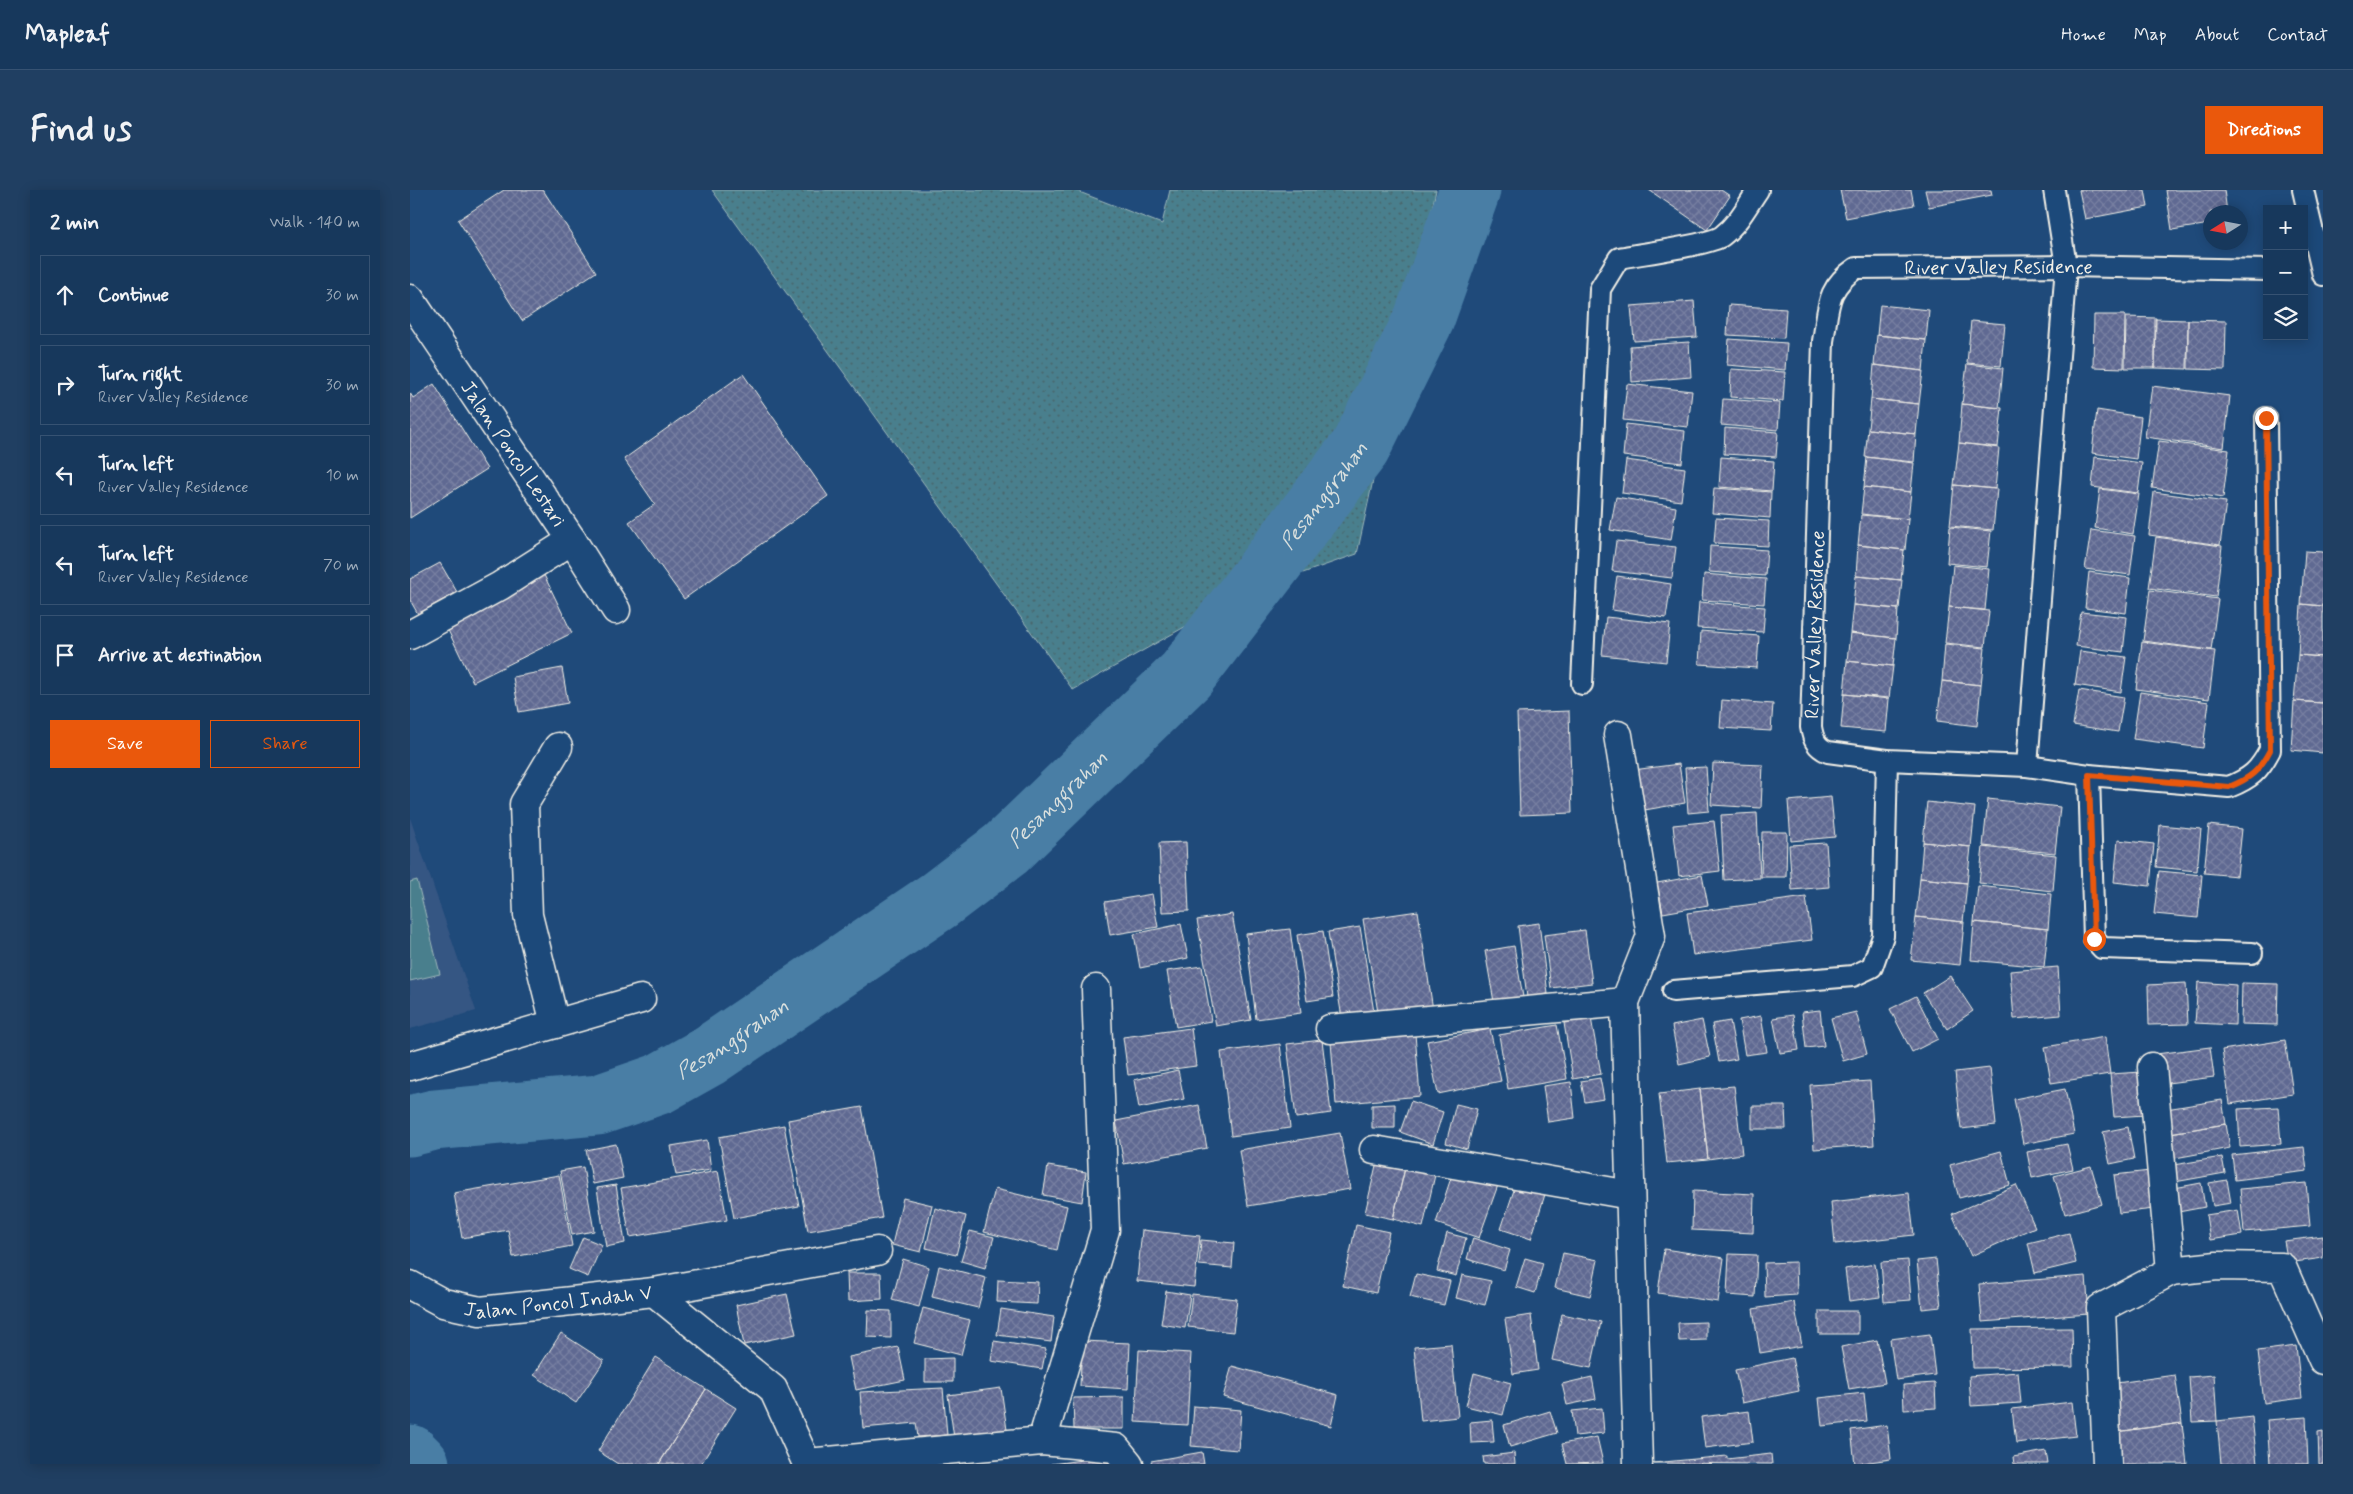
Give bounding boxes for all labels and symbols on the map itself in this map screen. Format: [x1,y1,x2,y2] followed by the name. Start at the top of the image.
[2203,205,2248,250] north arrow
[1904,254,2093,283] street label: River Valley Residence
[454,376,571,533] street label: Jalan Poncol Lestari
[2255,407,2278,430] route end
[1274,436,1375,556] water label: Pesanggrahan
[1799,530,1832,719] street label: River Valley Residence
[1002,745,1114,855] water label: Pesanggrahan
[2083,928,2106,951] route start
[671,993,795,1087] water label: Pesanggrahan
[461,1280,654,1326] street label: Jalan Poncol Indah V

